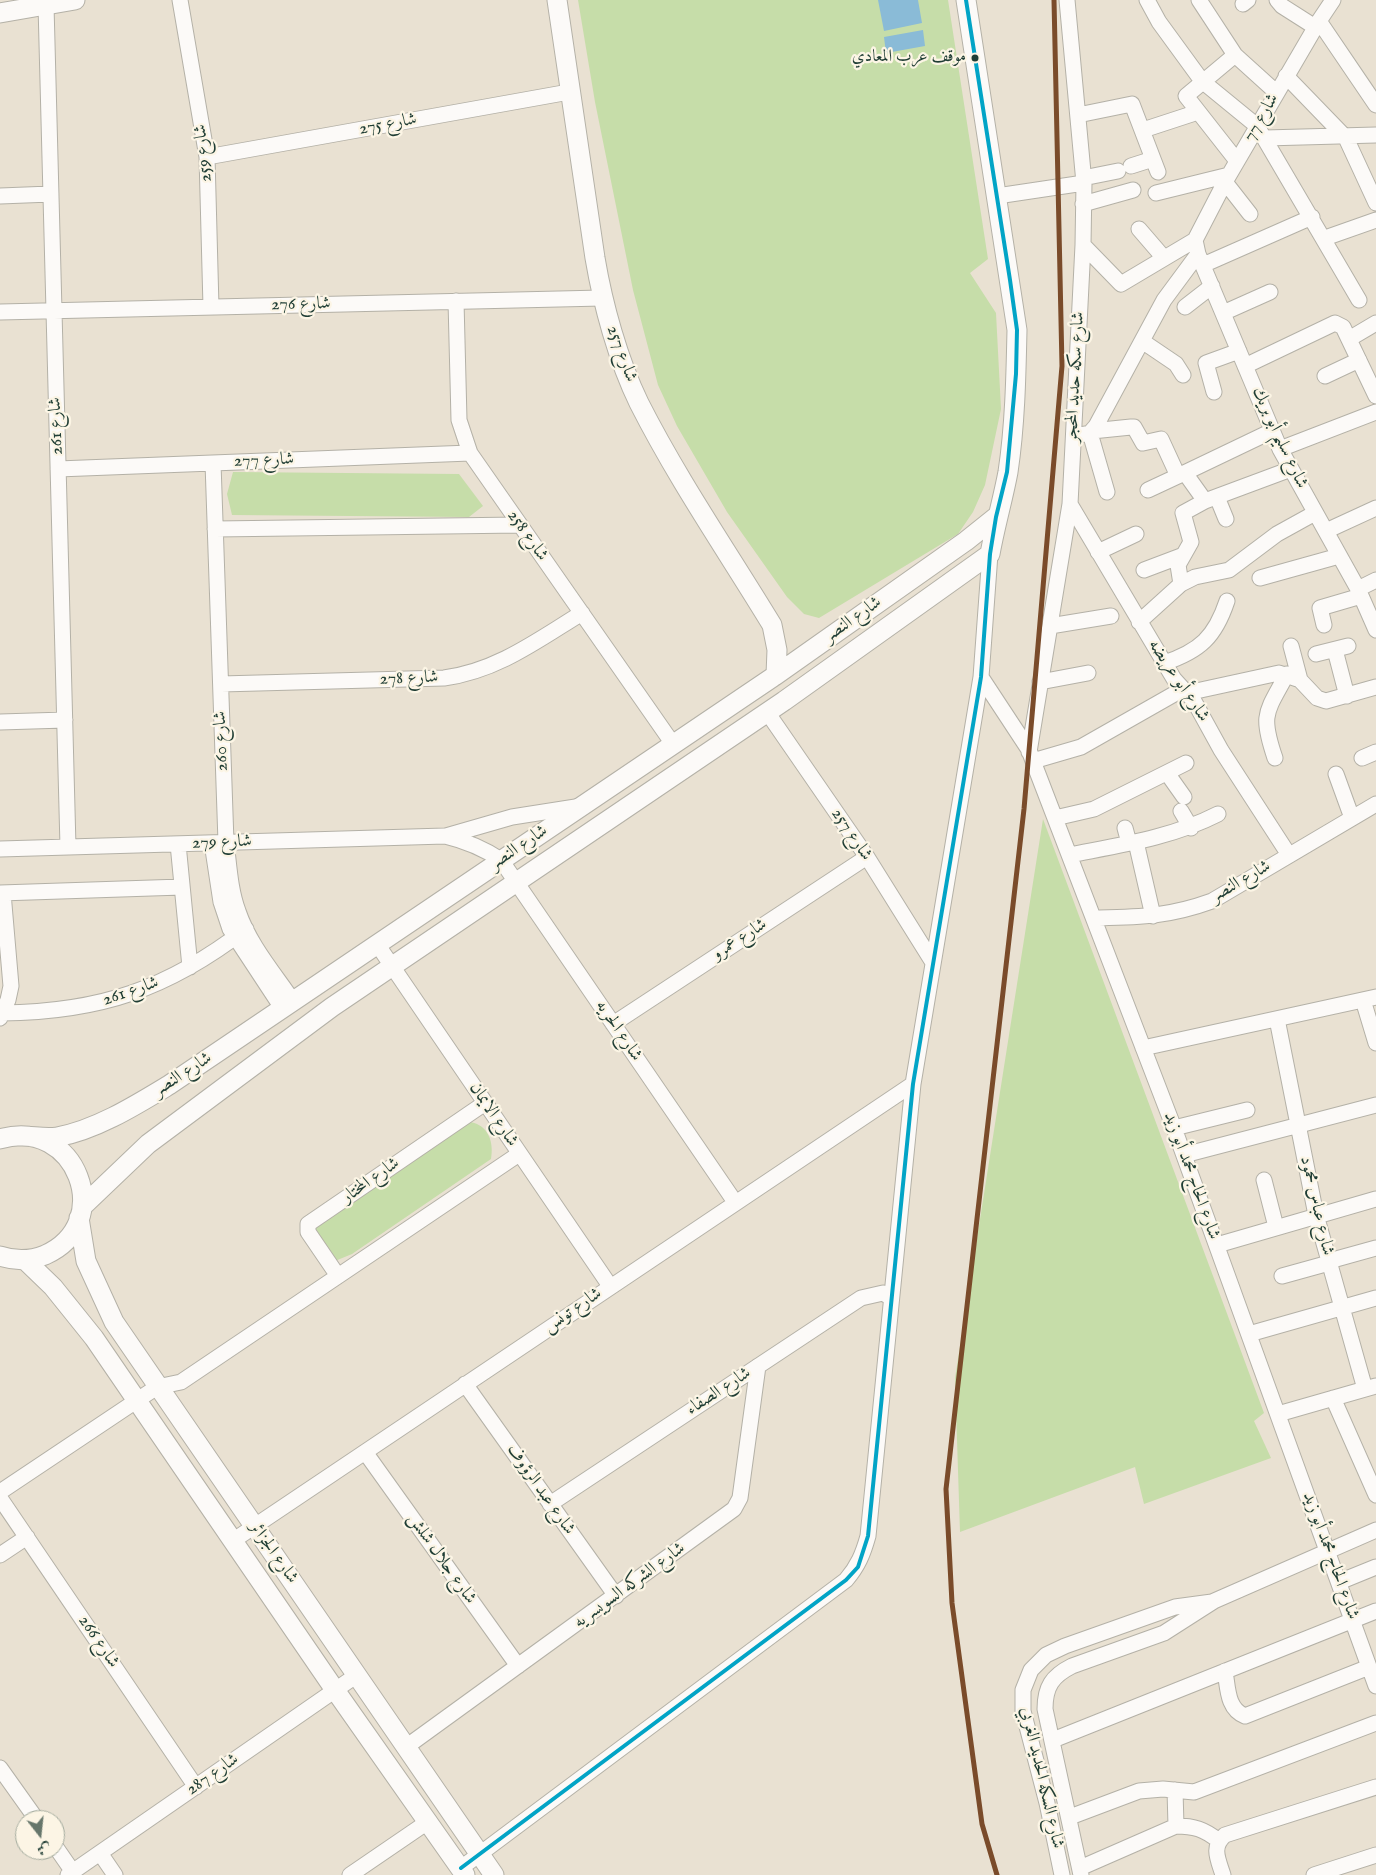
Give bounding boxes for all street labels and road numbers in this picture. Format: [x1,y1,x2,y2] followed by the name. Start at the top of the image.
[1240,90,1284,146] street label: شارع 77
[357,109,419,141] street label: شارع 275
[190,123,218,183] street label: شارع 259
[271,294,331,316] street label: شارع 276
[1062,311,1090,443] street label: شارع سكه حديد المحجر
[601,323,641,385] street label: شارع 257
[1246,384,1312,492] street label: شارع سليم أبو بريك
[45,397,69,455] street label: شارع 261
[234,449,294,473] street label: شارع 277
[502,506,552,566] street label: شارع 258
[820,592,886,648] street label: شارع النصر
[1143,636,1213,726] street label: شارع أبو عريضه
[379,667,439,691] street label: شارع 278
[210,711,234,771] street label: شارع 260
[826,805,876,865] street label: شارع 257
[486,821,552,875] street label: شارع النصر
[192,831,252,855] street label: شارع 279
[1207,856,1275,908] street label: شارع النصر
[708,914,772,966] street label: شارع عمرو
[100,972,162,1012] street label: شارع 261
[590,996,646,1066] street label: شارع الحريه
[150,1048,216,1102] street label: شارع النصر
[464,1079,522,1151] street label: شارع الايمان
[1158,1109,1224,1243] street label: شارع الحاج محمد أبو زيد
[338,1153,404,1209] street label: شارع المختار
[1294,1154,1338,1258] street label: شارع عباس محمود
[540,1284,606,1338] street label: شارع تونس
[683,1363,755,1421] street label: شارع الصفاء
[501,1441,579,1539] street label: شارع عبد الرؤوف
[1297,1489,1363,1623] street label: شارع الحاج محمد أبو زيد
[402,1509,480,1609] street label: شارع جلال شلش
[244,1518,302,1588] street label: شارع الجزائر
[570,1538,690,1634] street label: شارع الشركه السويسريه
[73,1612,123,1672] street label: شارع 266
[1014,1705,1068,1851] street label: شارع السكه الحديد الغربي
[183,1749,243,1801] street label: شارع 287

